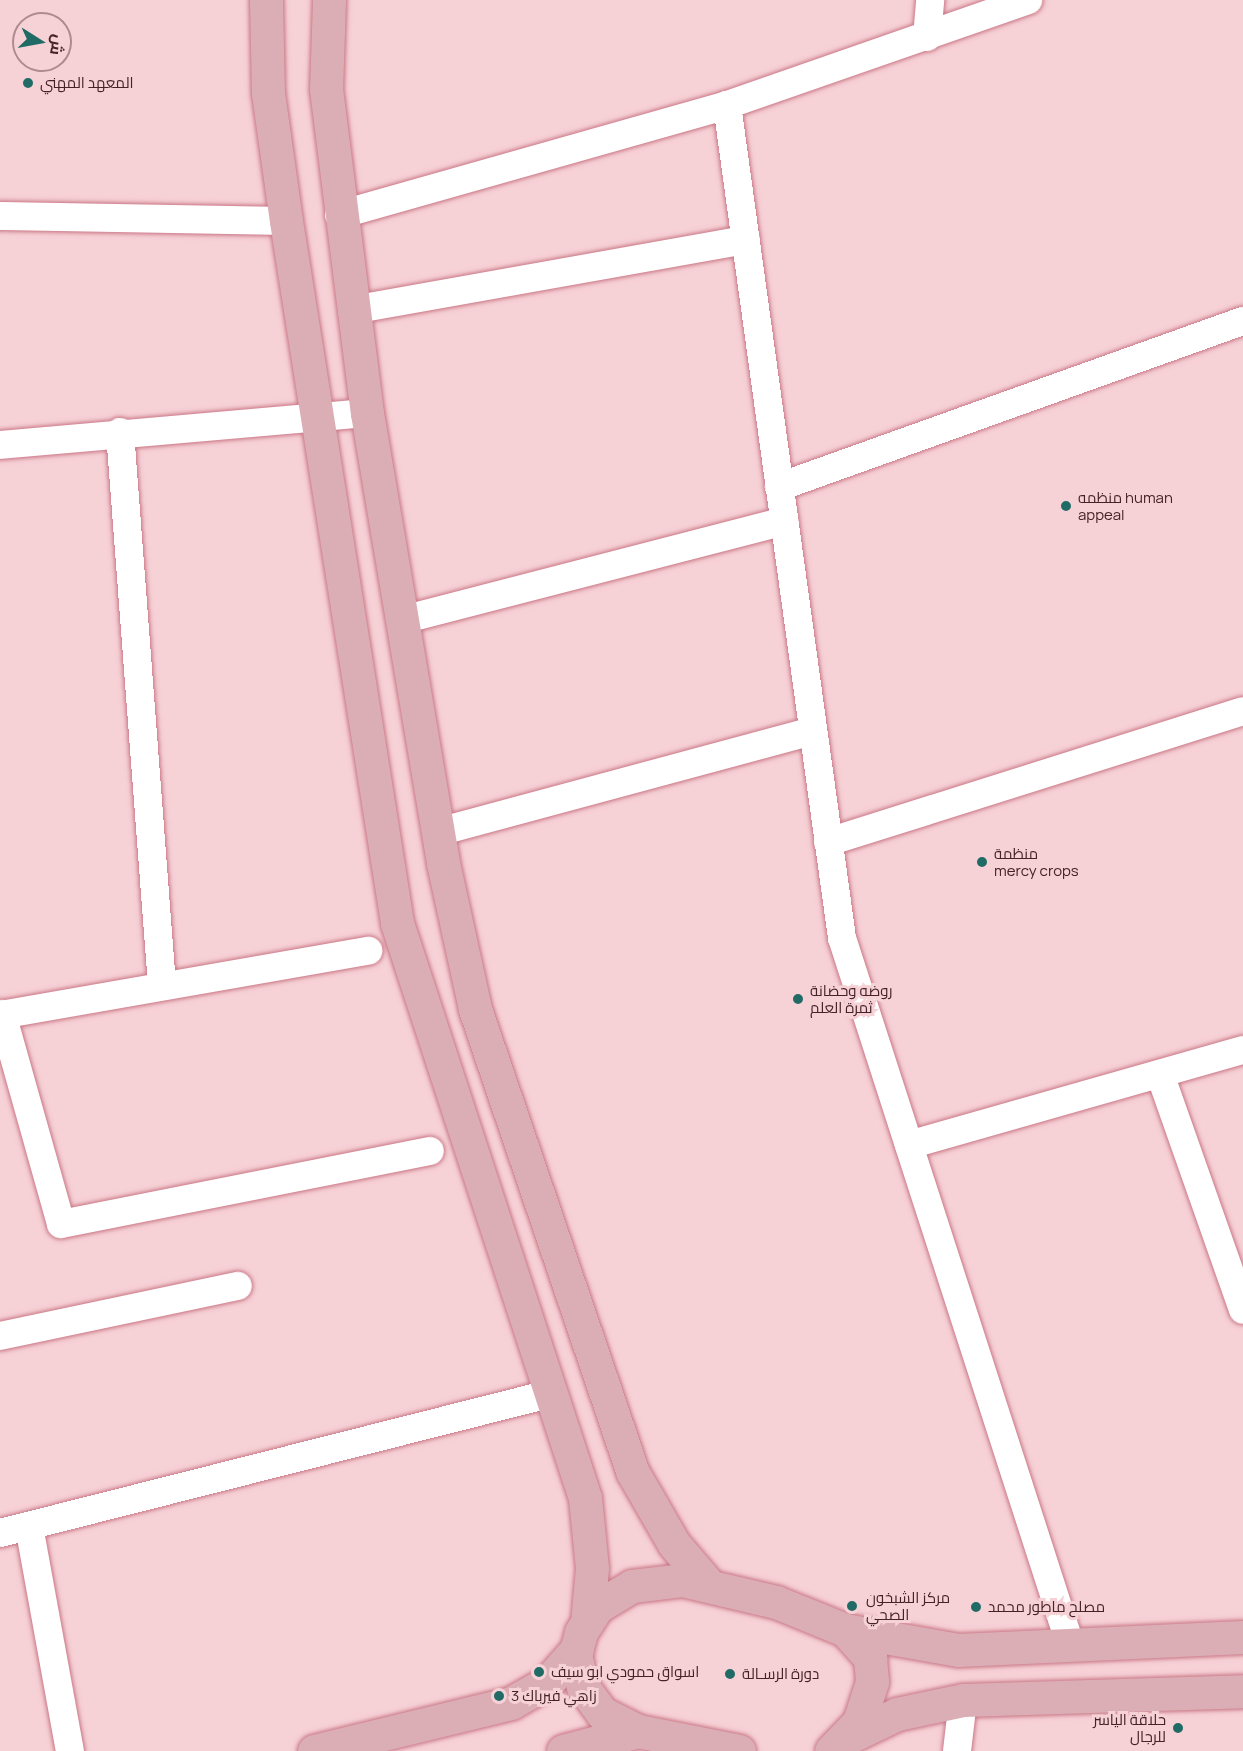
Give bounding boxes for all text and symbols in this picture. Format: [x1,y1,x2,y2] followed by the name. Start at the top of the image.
[12,12,72,72] north arrow
[45,33,70,57] text: ش
[40,74,134,92] place label: المعهد المهني
[21,76,35,90] marker: المعهد المهني
[1078,488,1173,523] place label: منظمه human appeal
[1059,499,1073,513] marker: منظمه human appeal
[994,844,1079,879] place label: منظمة mercy crops
[975,855,989,869] marker: منظمة mercy crops
[810,981,892,1016] place label: روضه وحضانة ثمرة العلم
[791,992,805,1006] marker: روضه وحضانة ثمرة العلم
[866,1588,950,1623] place label: مركز الشبخون الصحي
[843,1597,861,1615] marker: مركز الشبخون الصحي
[988,1598,1105,1616] place label: مصلح ماطور محمد
[969,1600,983,1614] marker: مصلح ماطور محمد
[551,1663,699,1681] place label: اسواق حمودي ابو سيف
[532,1665,546,1679] marker: اسواق حمودي ابو سيف
[742,1665,819,1683] place label: دورة الرسـالة
[723,1667,737,1681] marker: دورة الرسـالة
[511,1687,597,1705] place label: زاهي فيرباك 3
[492,1689,506,1703] marker: زاهي فيرباك 3
[1093,1710,1166,1745] place label: حلاقة الياسر للرجال
[1171,1721,1185,1735] marker: حلاقة الياسر للرجال

